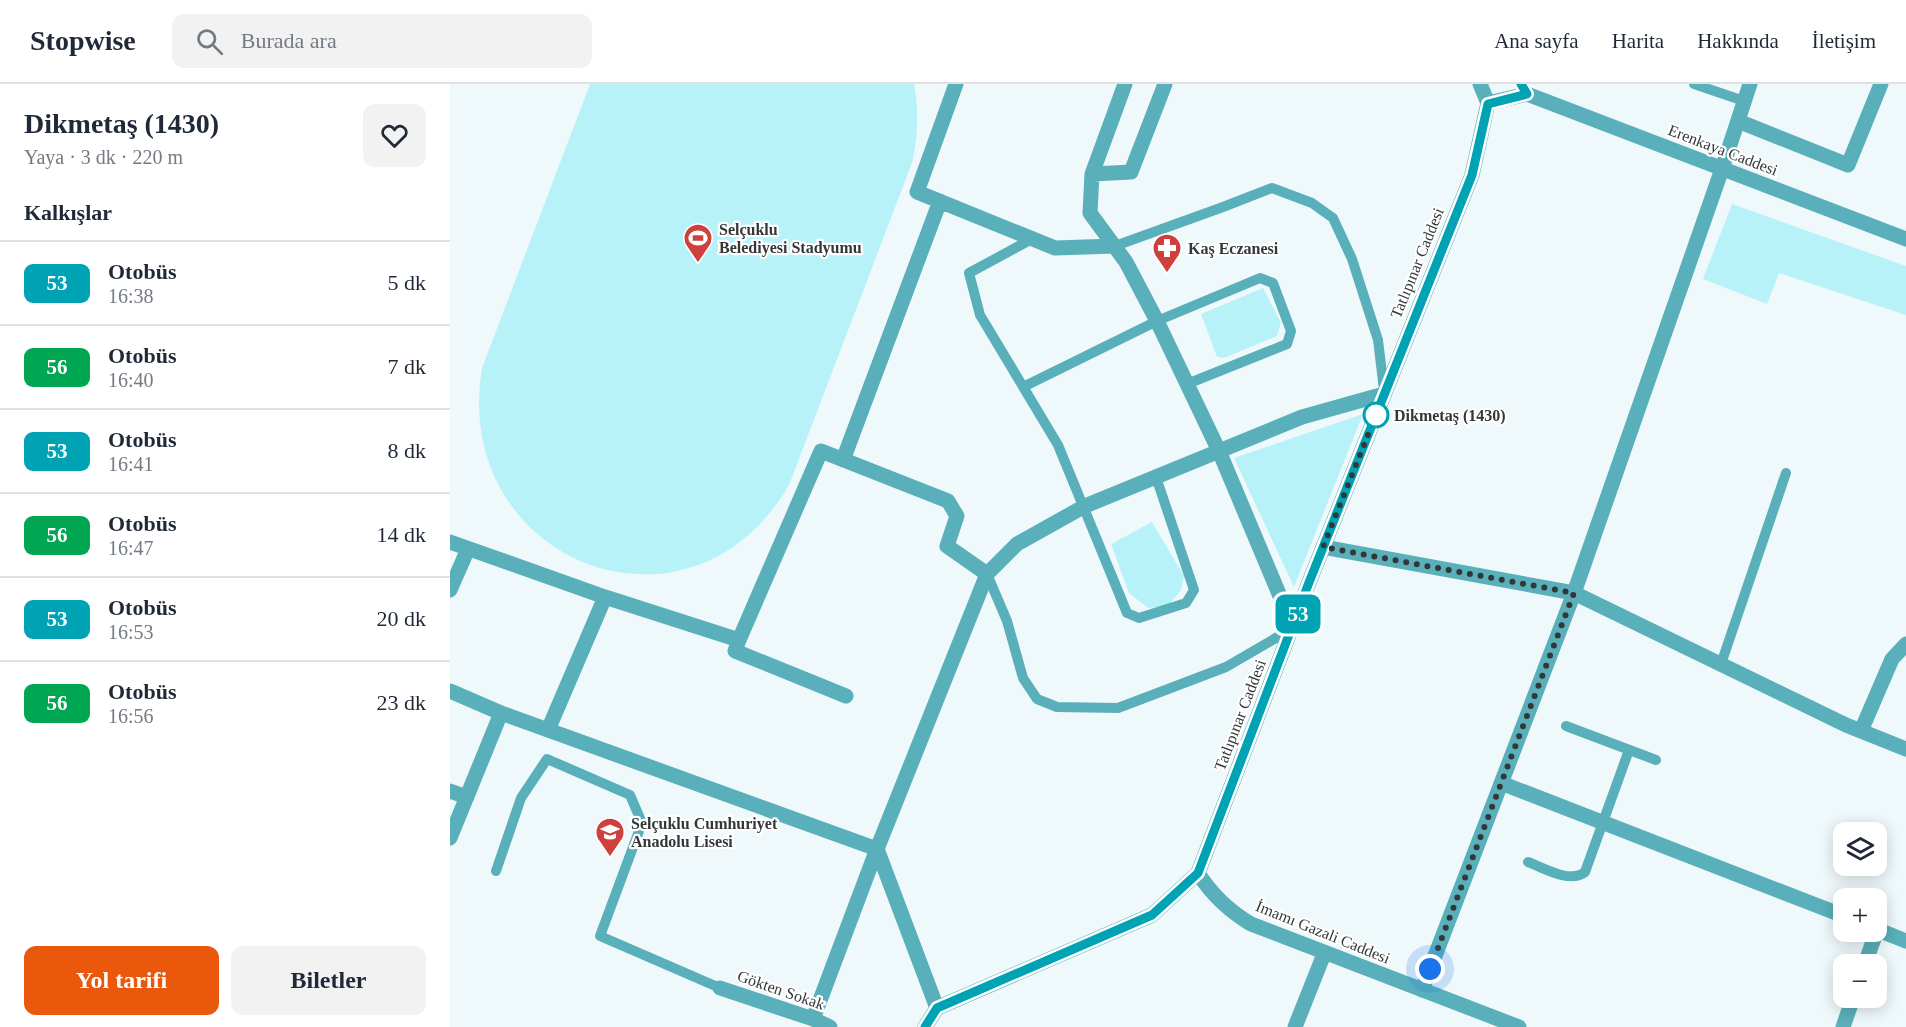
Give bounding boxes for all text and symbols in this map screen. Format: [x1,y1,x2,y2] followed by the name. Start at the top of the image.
[172,14,592,68] search box
[30,25,136,56] text: Stopwise
[193,25,226,58] icon: search
[241,28,337,53] text: Burada ara
[1494,29,1579,53] text: Ana sayfa
[1612,29,1664,53] text: Harita
[1697,29,1779,53] text: Hakkında
[1812,29,1876,53] text: İletişim
[363,104,426,167] button: heart
[24,108,219,139] text: Dikmetaş (1430)
[1665,121,1781,180] street label: Erenkaya Caddesi
[24,146,183,168] text: Yaya · 3 dk · 220 m
[24,200,112,225] text: Kalkışlar
[1387,205,1448,321] street label: Tatlıpınar Caddesi
[719,221,862,257] place label: Selçuklu Belediyesi Stadyumu
[682,222,714,264] sports icon: Selçuklu Belediyesi Stadyumu
[1151,232,1183,274] pharmacy icon: Kaş Eczanesi
[1188,240,1279,258] place label: Kaş Eczanesi
[108,259,176,284] text: Otobüs
[388,270,426,295] text: 5 dk
[47,271,68,295] text: 53
[108,285,154,307] text: 16:38
[108,343,176,368] text: Otobüs
[388,354,426,379] text: 7 dk
[47,355,68,379] text: 56
[108,369,154,391] text: 16:40
[1363,402,1389,428] marker: Dikmetaş (1430)
[1394,407,1506,425] place label: Dikmetaş (1430)
[108,427,176,452] text: Otobüs
[388,438,426,463] text: 8 dk
[47,439,68,463] text: 53
[108,453,154,475] text: 16:41
[108,511,176,536] text: Otobüs
[377,522,426,547] text: 14 dk
[47,523,68,547] text: 56
[108,537,154,559] text: 16:47
[1271,594,1325,634] line badge: 53
[108,595,176,620] text: Otobüs
[1288,602,1309,626] text: 53
[377,606,426,631] text: 20 dk
[47,607,68,631] text: 53
[108,621,154,643] text: 16:53
[1211,657,1270,773] street label: Tatlıpınar Caddesi
[108,679,176,704] text: Otobüs
[377,690,426,715] text: 23 dk
[47,691,68,715] text: 56
[108,705,154,727] text: 16:56
[631,815,778,850] place label: Selçuklu Cumhuriyet Anadolu Lisesi
[594,816,626,858] school or university icon: Selçuklu Cumhuriyet Anadolu Lisesi
[1833,822,1887,1008] map controls
[1833,822,1887,876] button: layers
[1833,888,1887,942] button: +
[1253,897,1393,967] street label: İmamı Gazali Caddesi
[24,946,219,1015] button: Yol tarifi
[231,946,426,1015] button: Biletler
[1415,954,1445,984] your location
[1833,954,1887,1008] button: −
[735,967,827,1013] street label: Gökten Sokak

